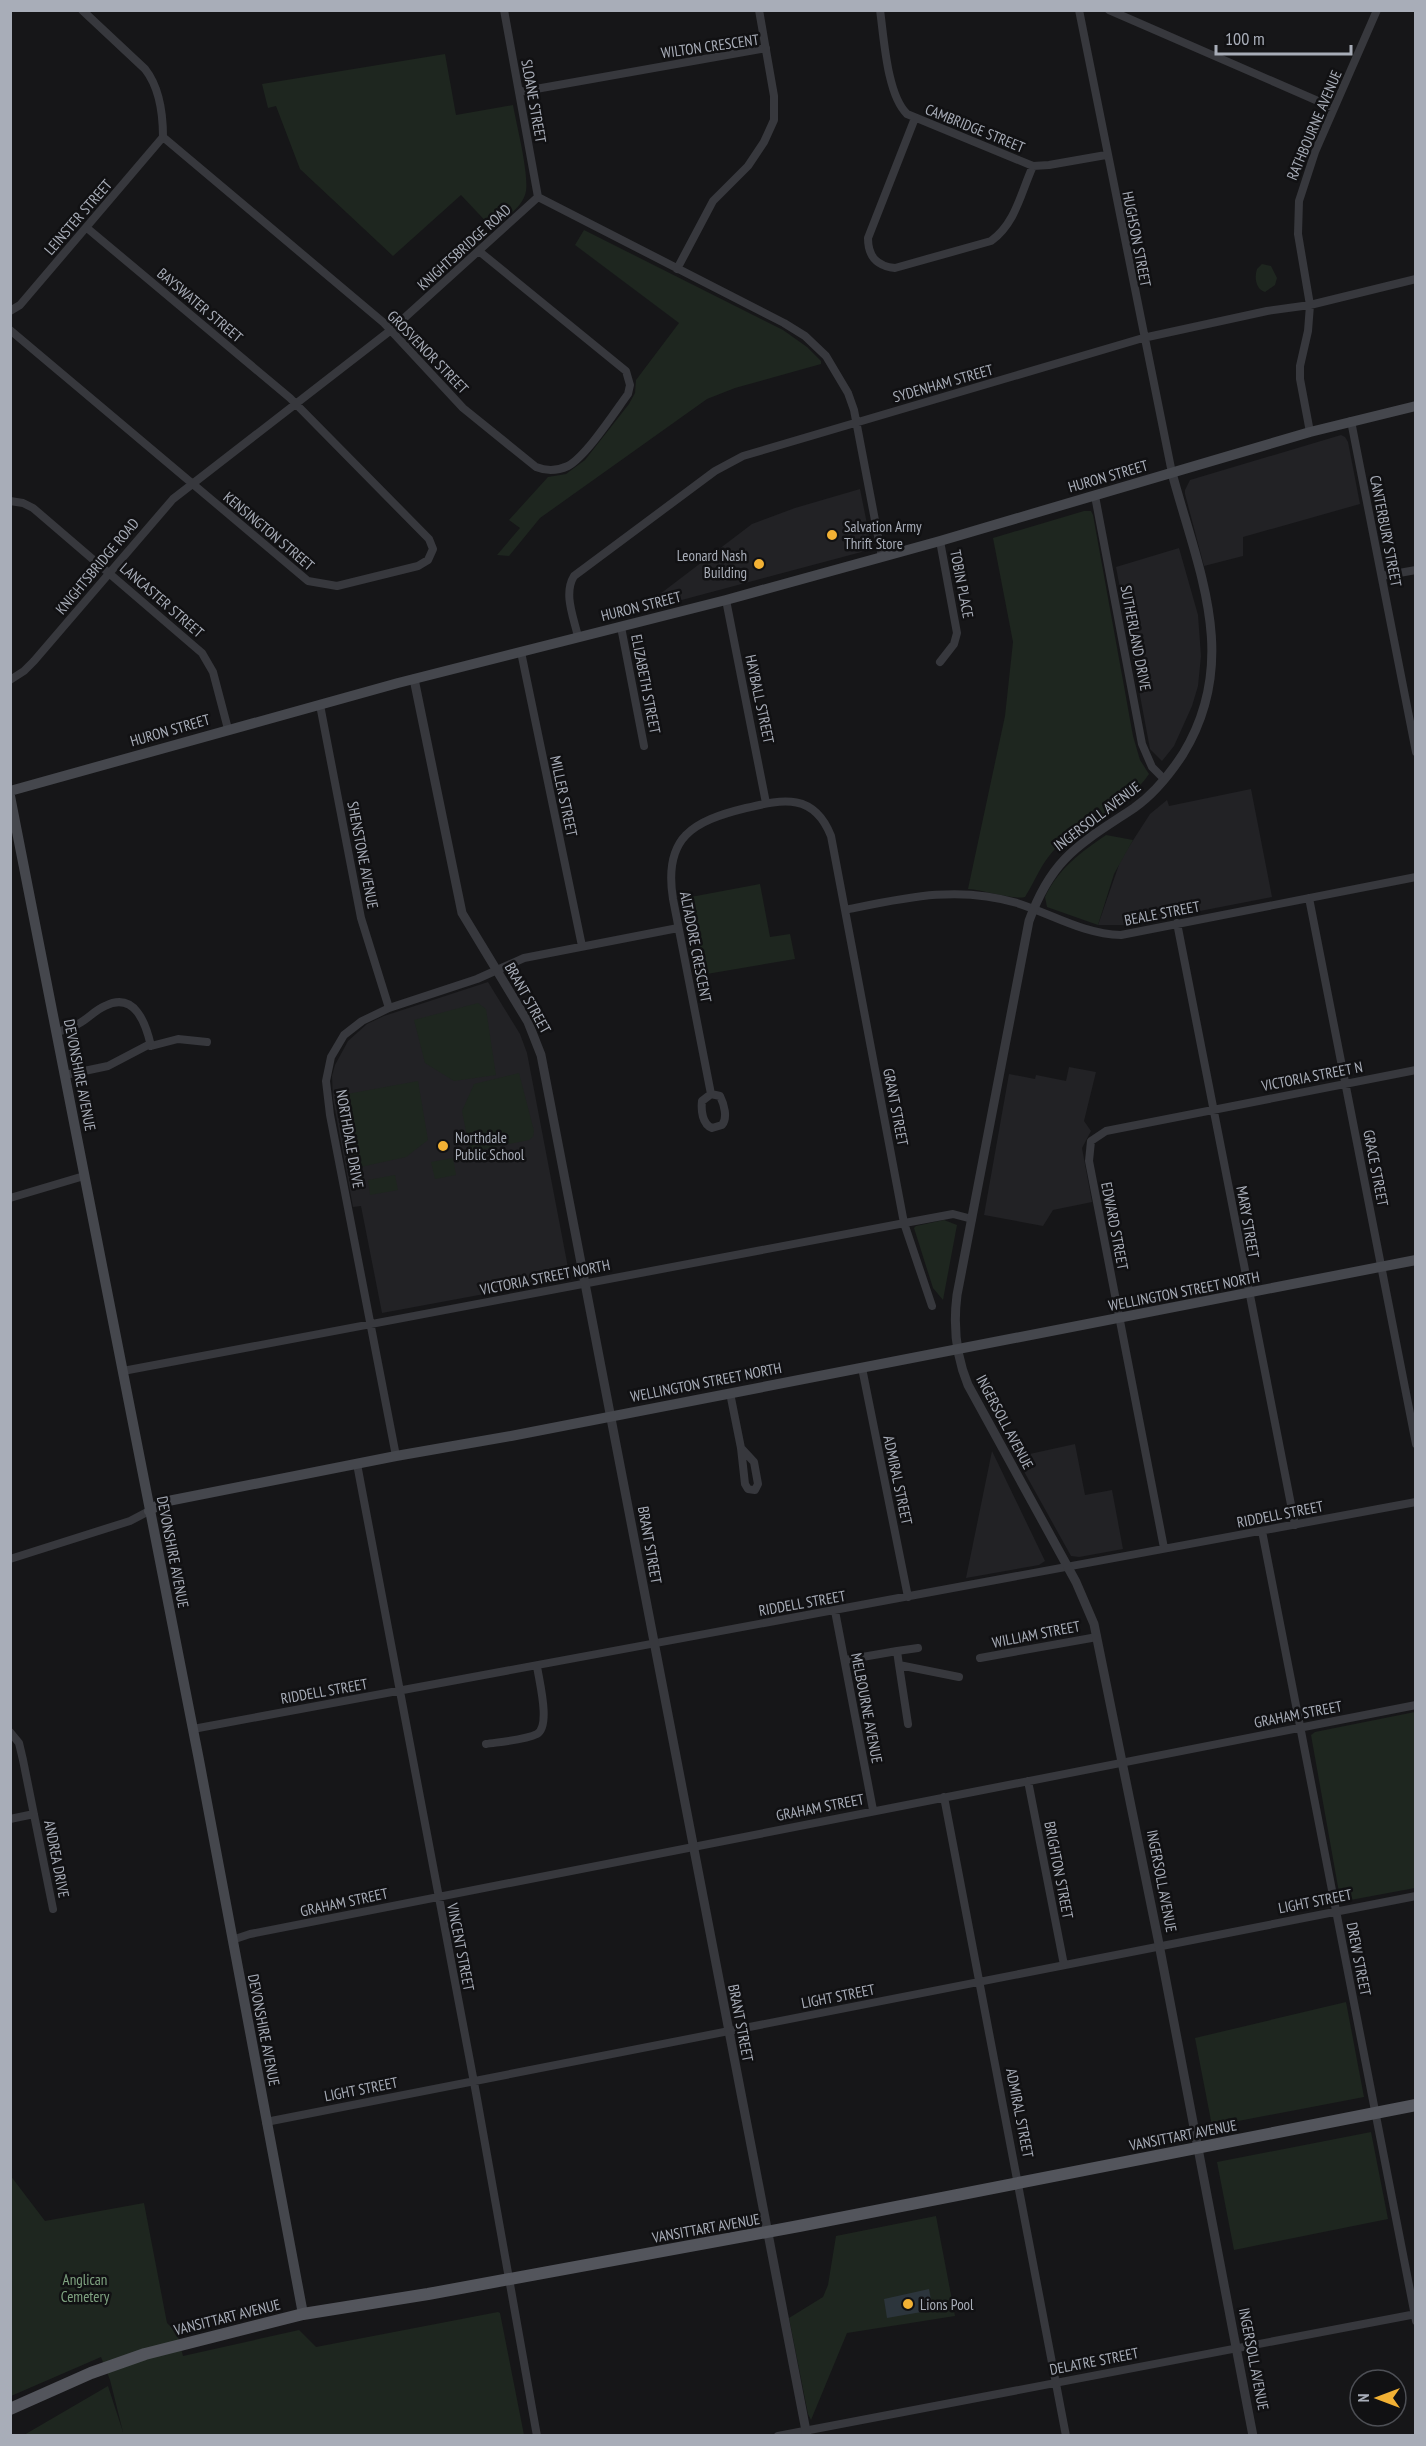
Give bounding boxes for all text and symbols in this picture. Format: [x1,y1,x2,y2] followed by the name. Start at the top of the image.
[1216,18,1351,56] scale bar
[1225,27,1265,50] text: 100 m
[660,30,761,62] street label: WILTON CRESCENT
[517,58,551,144] street label: SLOANE STREET
[1282,67,1346,183] street label: RATHBOURNE AVENUE
[922,99,1028,157] street label: CAMBRIDGE STREET
[40,175,116,259] street label: LEINSTER STREET
[1118,190,1156,289] street label: HUGHSON STREET
[413,200,515,294] street label: KNIGHTSBRIDGE ROAD
[153,264,247,347] street label: BAYSWATER STREET
[383,306,473,398] street label: GROSVENOR STREET
[891,360,996,406] street label: SYDENHAM STREET
[1066,455,1150,496] street label: HURON STREET
[1366,474,1406,589] street label: CANTERBURY STREET
[220,487,319,575] street label: KENSINGTON STREET
[51,514,143,618] street label: KNIGHTSBRIDGE ROAD
[844,517,922,553] place label: Salvation Army Thrift Store
[825,528,839,542] marker: Salvation Army Thrift Store
[677,546,747,582] place label: Leonard Nash Building
[946,548,978,620] street label: TOBIN PLACE
[752,557,766,571] marker: Leonard Nash Building
[116,558,208,642] street label: LANCASTER STREET
[1116,584,1156,692] street label: SUTHERLAND DRIVE
[599,587,683,625] street label: HURON STREET
[627,633,665,736] street label: ELIZABETH STREET
[741,653,779,745] street label: HAYBALL STREET
[128,709,212,750] street label: HURON STREET
[546,754,582,838] street label: MILLER STREET
[1050,777,1144,855] street label: INGERSOLL AVENUE
[343,800,383,910] street label: SHENSTONE AVENUE
[676,890,716,1004] street label: ALTADORE CRESCENT
[1123,896,1202,930] street label: BEALE STREET
[501,959,555,1037] street label: BRANT STREET
[60,1017,100,1133] street label: DEVONSHIRE AVENUE
[1259,1057,1364,1095] street label: VICTORIA STREET N
[879,1067,913,1148] street label: GRANT STREET
[332,1088,368,1190] street label: NORTHDALE DRIVE
[455,1128,525,1164] place label: Northdale Public School
[1359,1128,1393,1208] street label: GRACE STREET
[436,1139,450,1153] marker: Northdale Public School
[1097,1180,1133,1272] street label: EDWARD STREET
[1232,1185,1264,1260] street label: MARY STREET
[477,1255,612,1299] street label: VICTORIA STREET NORTH
[1107,1267,1261,1315] street label: WELLINGTON STREET NORTH
[629,1358,783,1406] street label: WELLINGTON STREET NORTH
[972,1372,1038,1472] street label: INGERSOLL AVENUE
[879,1434,917,1527] street label: ADMIRAL STREET
[153,1494,193,1610] street label: DEVONSHIRE AVENUE
[1235,1496,1325,1532] street label: RIDDELL STREET
[634,1505,666,1586] street label: BRANT STREET
[757,1586,847,1620] street label: RIDDELL STREET
[990,1616,1082,1652] street label: WILLIAM STREET
[847,1651,887,1765] street label: MELBOURNE AVENUE
[279,1674,369,1708] street label: RIDDELL STREET
[1252,1696,1344,1732] street label: GRAHAM STREET
[774,1789,866,1825] street label: GRAHAM STREET
[40,1819,74,1899] street label: ANDREA DRIVE
[1040,1820,1078,1921] street label: BRIGHTON STREET
[1143,1828,1181,1934] street label: INGERSOLL AVENUE
[298,1883,390,1921] street label: GRAHAM STREET
[1277,1885,1354,1917] street label: LIGHT STREET
[443,1900,479,1993] street label: VINCENT STREET
[1343,1921,1375,1998] street label: DREW STREET
[244,1972,284,2088] street label: DEVONSHIRE AVENUE
[800,1980,877,2012] street label: LIGHT STREET
[724,1983,758,2064] street label: BRANT STREET
[1002,2067,1038,2160] street label: ADMIRAL STREET
[323,2073,400,2105] street label: LIGHT STREET
[1127,2115,1238,2155] street label: VANSITTART AVENUE
[650,2209,761,2247] street label: VANSITTART AVENUE
[61,2270,110,2306] park label: Anglican Cemetery
[171,2295,282,2340] street label: VANSITTART AVENUE
[920,2295,974,2314] place label: Lions Pool
[901,2297,915,2311] marker: Lions Pool
[1235,2306,1273,2412] street label: INGERSOLL AVENUE
[1048,2343,1140,2379] street label: DELATRE STREET
[1348,2368,1408,2428] north arrow
[1353,2394,1373,2402] text: N

